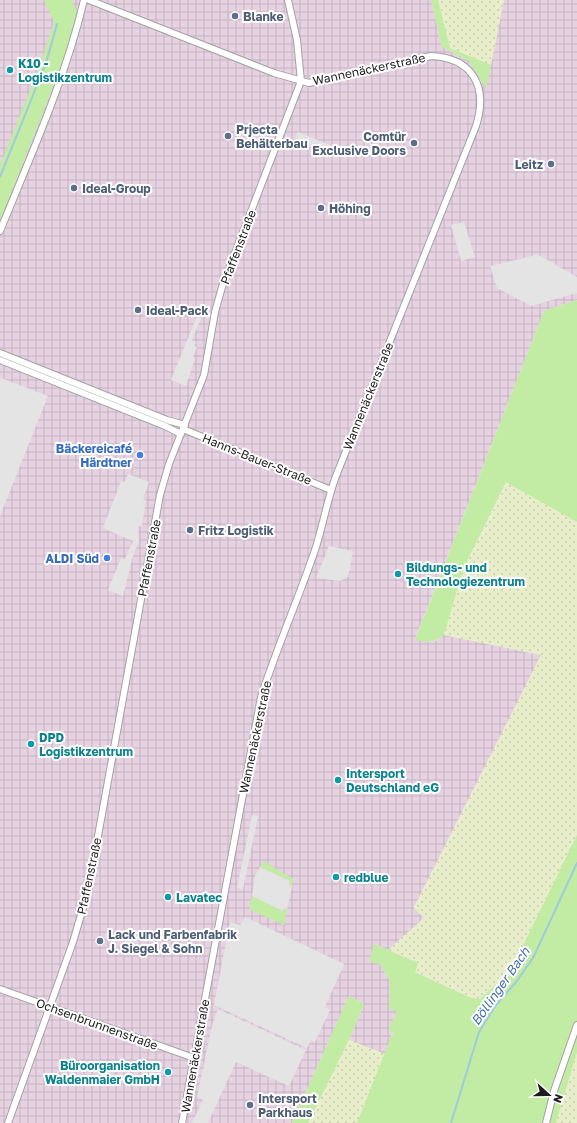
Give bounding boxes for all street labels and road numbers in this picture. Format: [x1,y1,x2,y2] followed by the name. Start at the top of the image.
[311,50,427,88] street label: Wannenäckerstraße
[217,208,259,286] street label: Pfaffenstraße
[340,340,396,452] street label: Wannenäckerstraße
[200,430,314,488] street label: Hanns-Bauer-Straße
[134,518,164,598] street label: Pfaffenstraße
[236,679,274,795] street label: Wannenäckerstraße
[74,836,104,916] street label: Pfaffenstraße
[34,995,160,1053] street label: Ochsenbrunnenstraße
[178,998,212,1114] street label: Wannenäckerstraße

